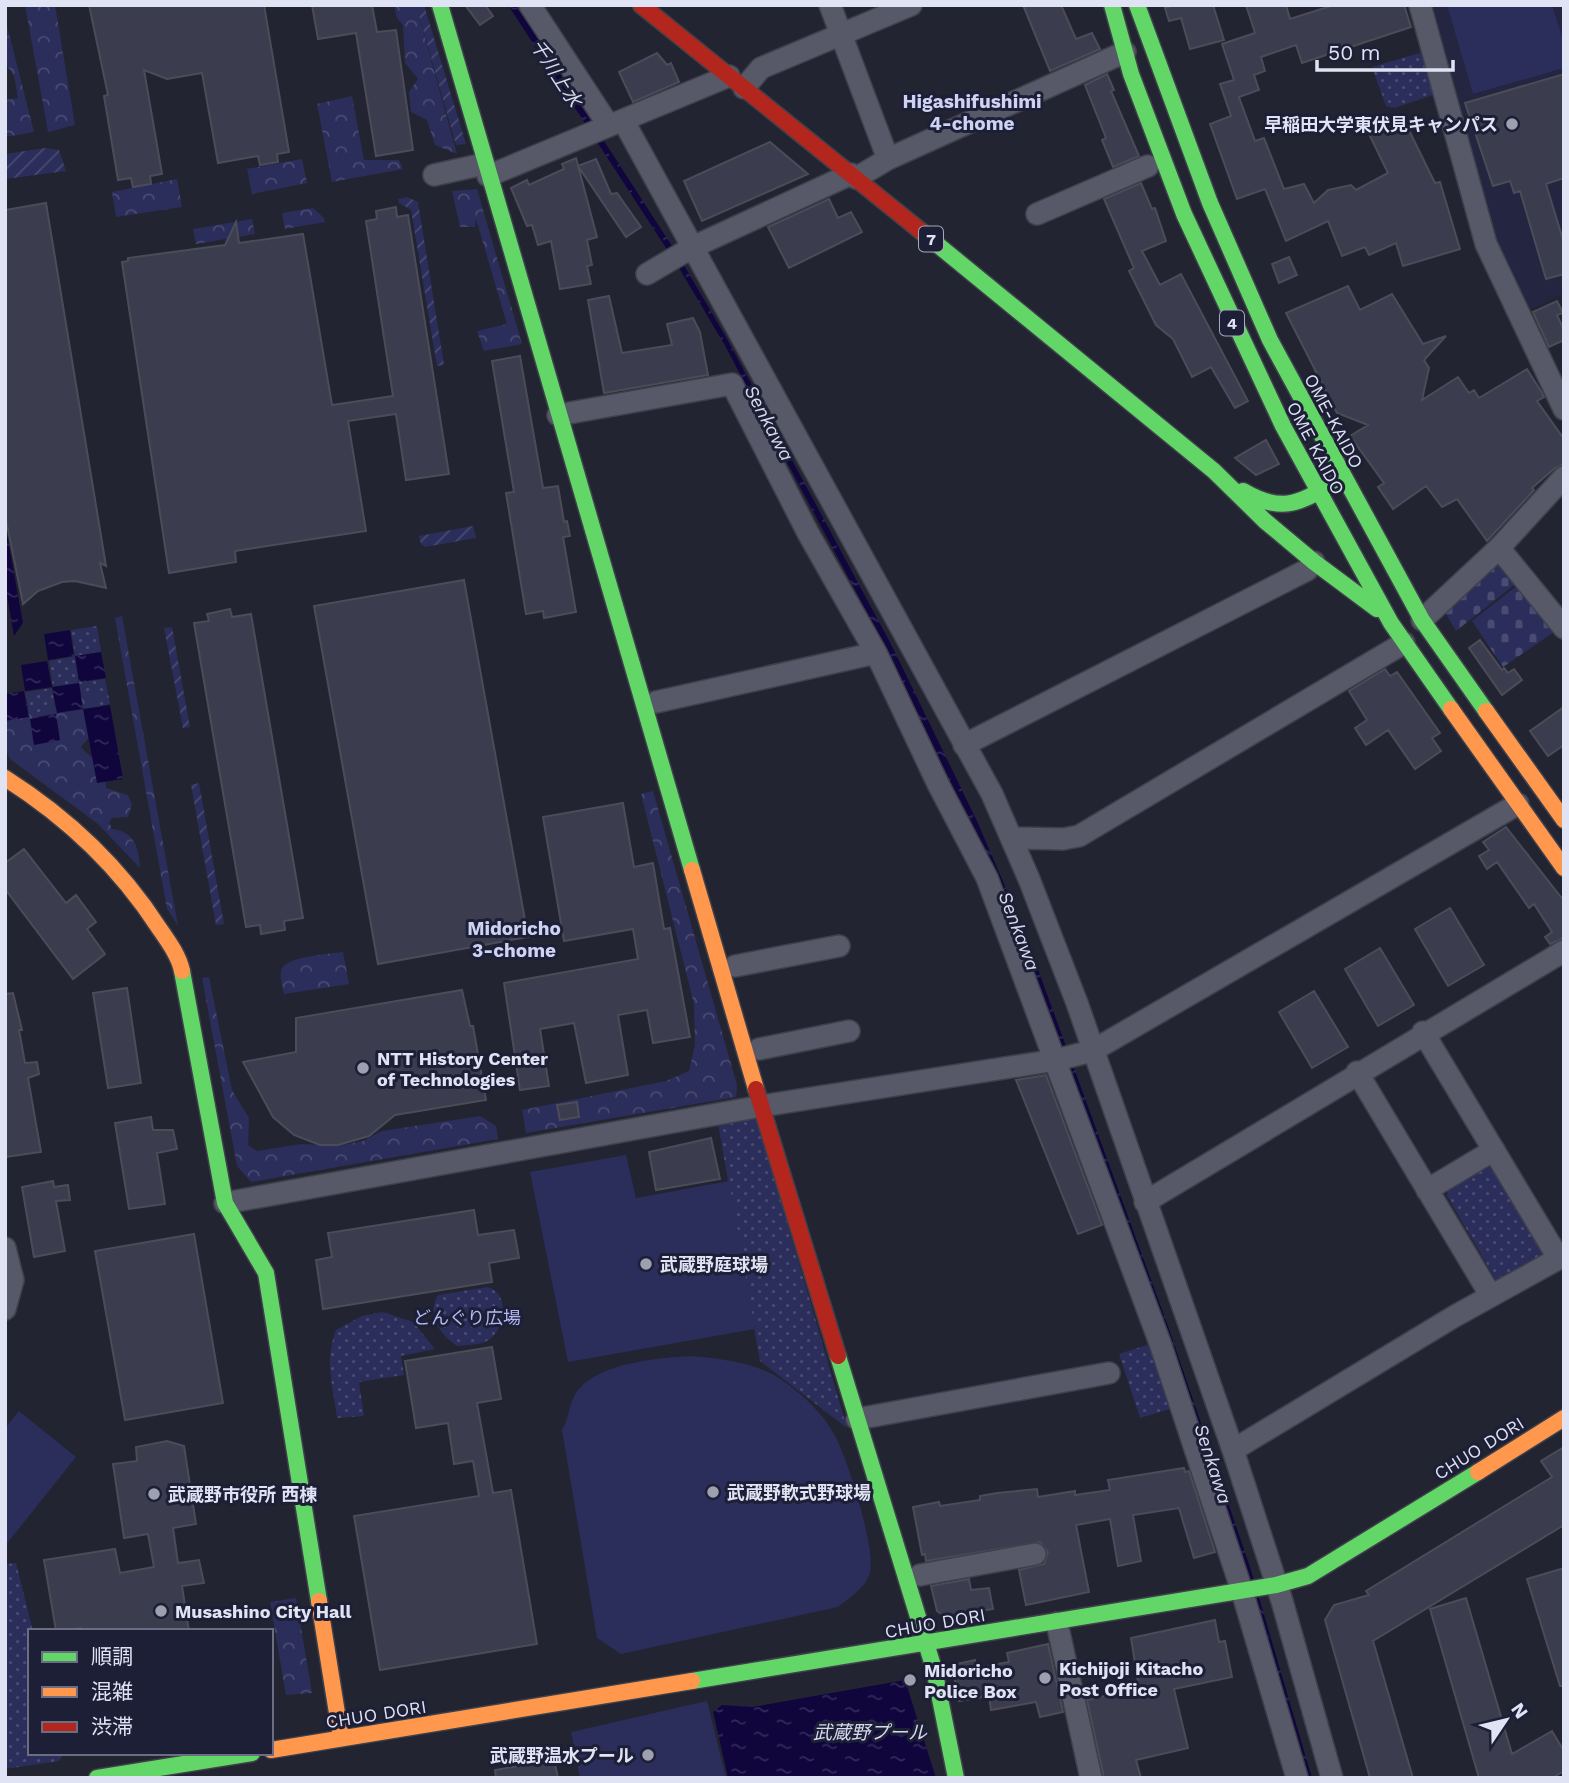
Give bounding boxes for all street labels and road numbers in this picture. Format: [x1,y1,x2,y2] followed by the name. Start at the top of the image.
[919,227,943,252] road number: 7
[1220,310,1244,336] road number: 4
[1300,370,1368,472] street label: OME-KAIDO
[1283,398,1349,498] street label: OME KAIDO
[1430,1412,1528,1484] street label: CHUO DORI
[883,1604,987,1642] street label: CHUO DORI
[324,1696,428,1732] street label: CHUO DORI

